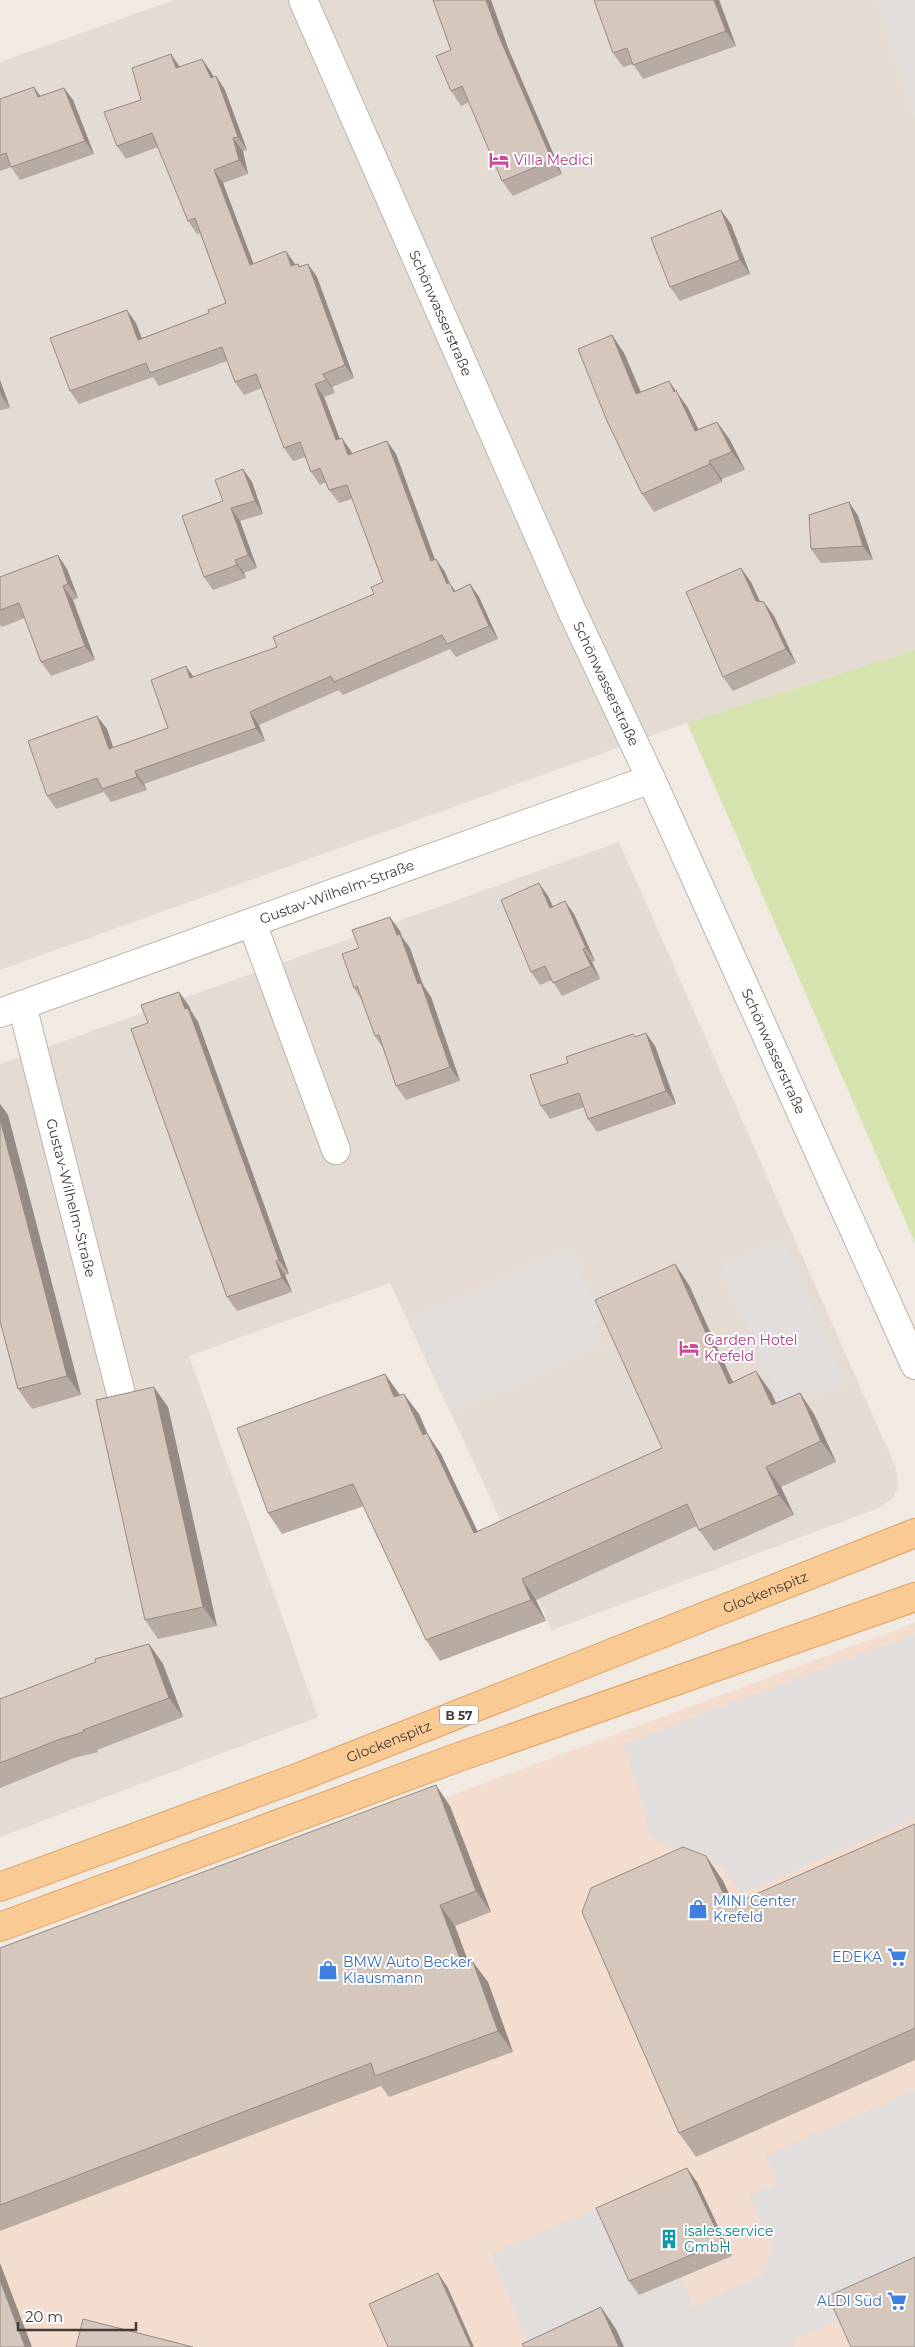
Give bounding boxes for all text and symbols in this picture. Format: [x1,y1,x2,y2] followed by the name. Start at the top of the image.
[488,149,510,171] hotel icon: Villa Medici
[514,151,593,169] place label: Villa Medici
[405,247,476,379] street label: Schönwasserstraße
[569,619,643,749] street label: Schönwasserstraße
[257,856,417,928] street label: Gustav-Wilhelm-Straße
[738,986,810,1117] street label: Schönwasserstraße
[42,1117,100,1279] street label: Gustav-Wilhelm-Straße
[704,1331,797,1365] place label: Garden Hotel Krefeld
[678,1337,700,1359] hotel icon: Garden Hotel Krefeld
[720,1567,810,1617] street label: Glockenspitz
[440,1706,478,1724] road number: B 57
[344,1717,434,1767] street label: Glockenspitz
[713,1892,797,1926] place label: MINI Center Krefeld
[687,1898,709,1920] shop icon: MINI Center Krefeld
[886,1946,908,1968] supermarket icon: EDEKA
[832,1948,883,1966] place label: EDEKA
[343,1953,472,1987] place label: BMW Auto Becker Klausmann
[317,1959,339,1981] shop icon: BMW Auto Becker Klausmann
[684,2222,774,2256] place label: isales.service GmbH
[658,2228,680,2250] building icon: isales.service GmbH
[886,2290,908,2312] supermarket icon: ALDI Süd
[817,2292,882,2310] place label: ALDI Süd
[18,2300,135,2332] scale bar
[25,2307,63,2326] text: 20 m

